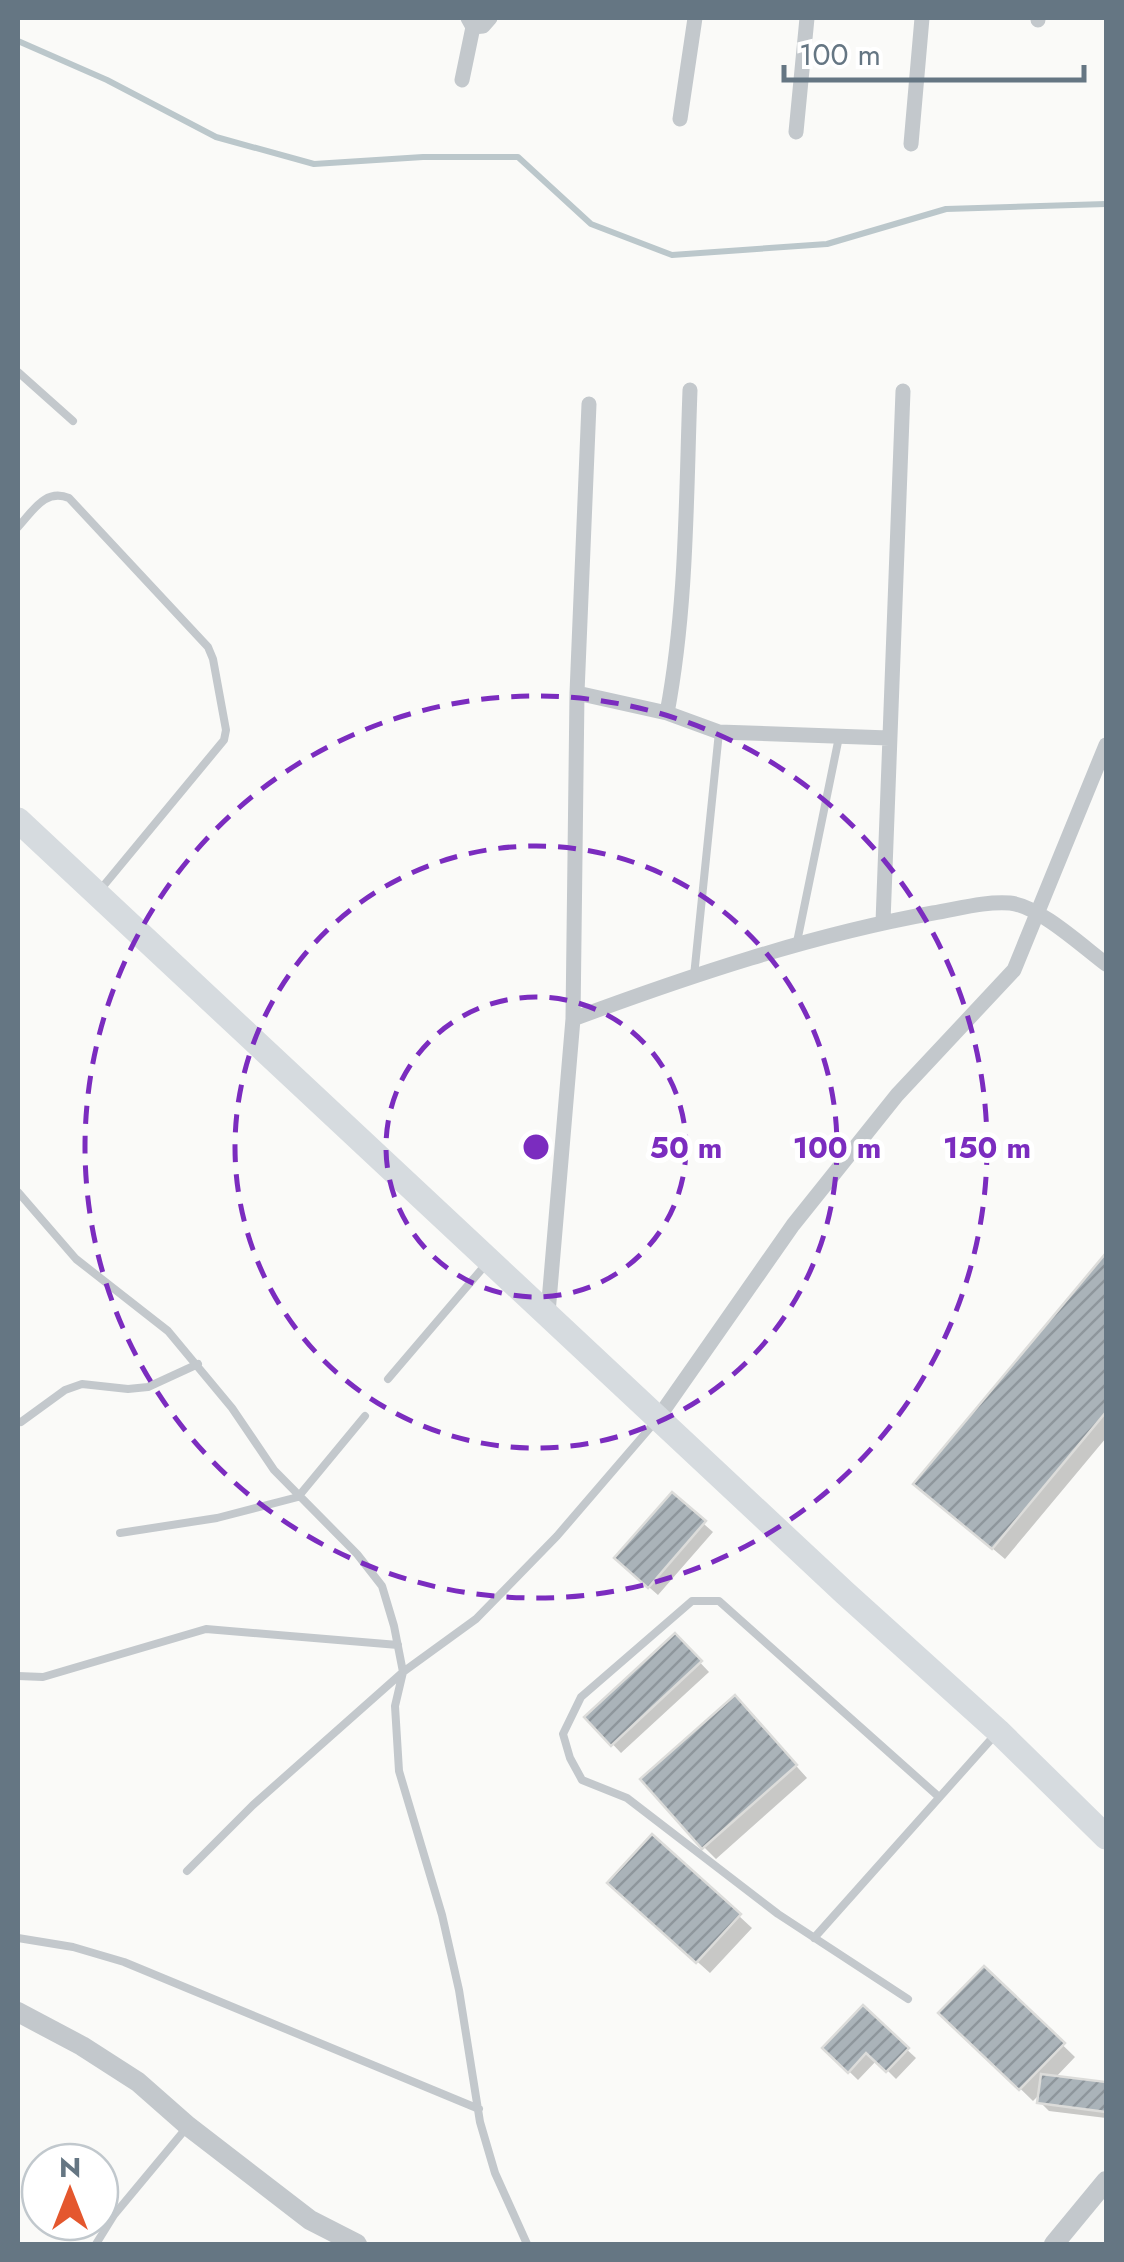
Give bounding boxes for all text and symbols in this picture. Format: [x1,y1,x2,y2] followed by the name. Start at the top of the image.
[784,20,1084,82] scale bar
[799,33,881,76] text: 100 m
[650,1126,722,1169] text: 50 m
[793,1126,881,1169] text: 100 m
[943,1126,1031,1169] text: 150 m
[518,1129,554,1165] centre of rings
[20,2142,120,2242] north arrow
[59,2147,81,2188] text: N

